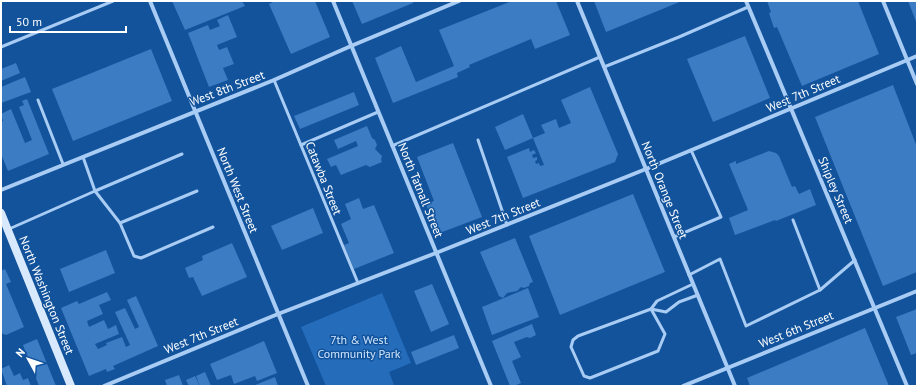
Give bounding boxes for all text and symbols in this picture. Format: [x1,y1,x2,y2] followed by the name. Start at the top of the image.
[10,8,126,34] scale bar
[16,14,42,29] text: 50 m
[187,67,267,109] street label: West 8th Street
[764,71,842,115] street label: West 7th Street
[302,139,346,217] street label: Catawba Street
[639,139,691,241] street label: North Orange Street
[395,140,447,240] street label: North Tatnall Street
[214,145,262,235] street label: North West Street
[815,154,857,226] street label: Shipley Street
[464,194,542,238] street label: West 7th Street
[17,234,77,356] street label: North Washington Street
[757,307,835,351] street label: West 6th Street
[162,313,240,357] street label: West 7th Street
[317,332,401,361] park label: 7th & West Community Park
[8,339,48,379] north arrow

